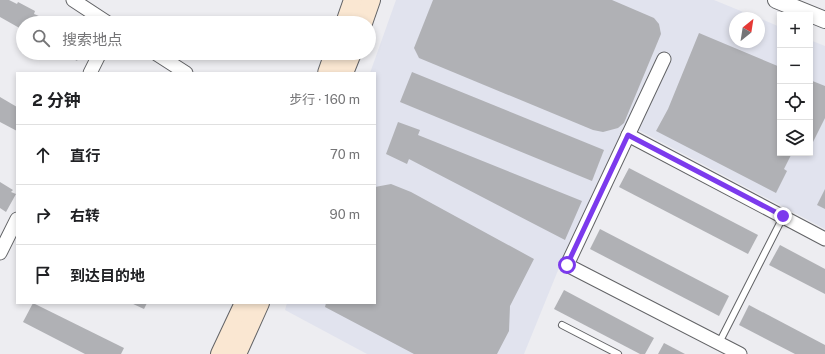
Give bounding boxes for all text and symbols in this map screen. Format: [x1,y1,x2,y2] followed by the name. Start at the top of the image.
[729,12,765,48] north arrow
[777,12,813,156] map controls
[777,12,813,48] button: +
[16,16,376,60] search box
[30,27,52,49] icon: search
[62,31,122,48] text: 搜索地点
[777,48,813,84] button: −
[777,84,813,120] button: locate
[32,90,81,110] text: 2 分钟
[289,92,360,107] text: 步行 · 160 m
[777,120,813,156] button: layers
[32,144,54,166] icon: ahead
[70,147,100,164] text: 直行
[330,147,360,162] text: 70 m
[32,204,54,226] icon: right
[70,207,100,224] text: 右转
[330,207,360,222] text: 90 m
[774,207,792,225] route end
[558,256,576,274] route start
[32,264,54,286] icon: arrive
[70,267,145,284] text: 到达目的地

